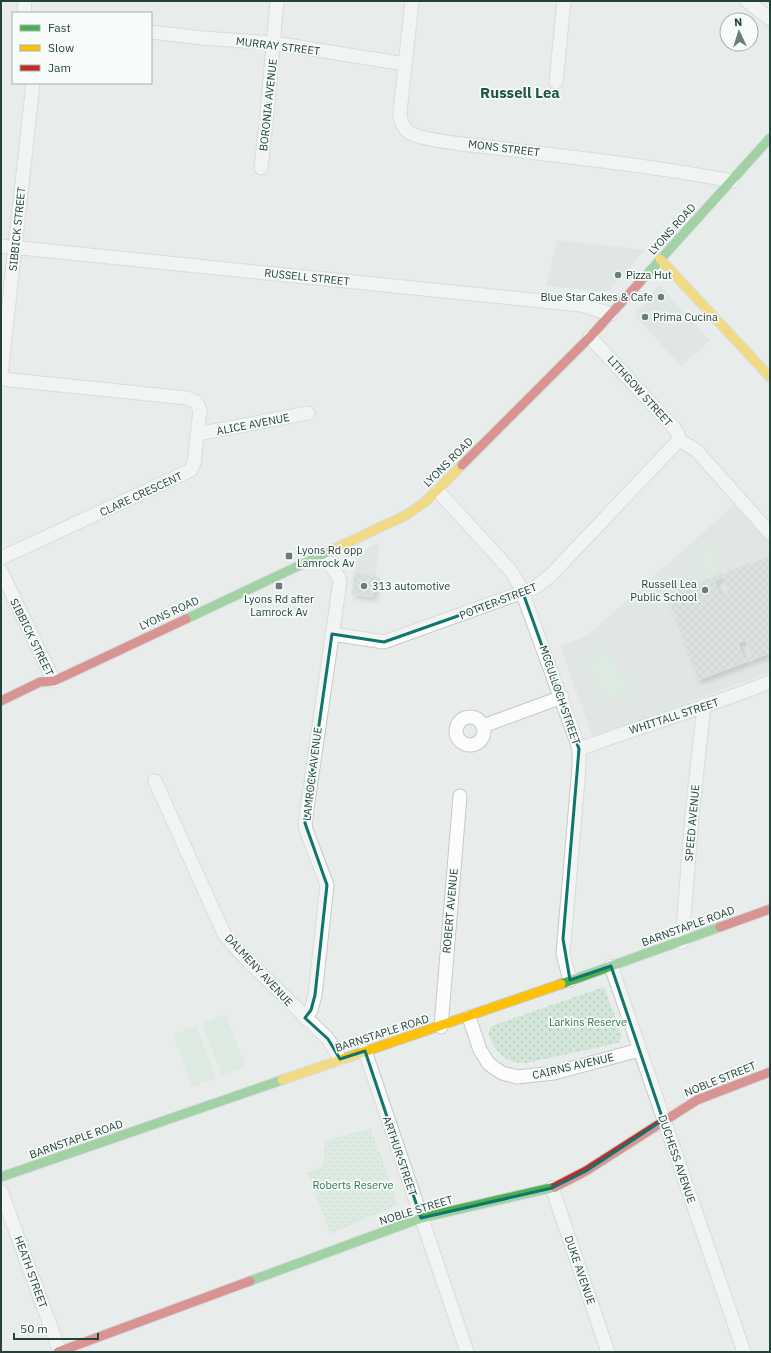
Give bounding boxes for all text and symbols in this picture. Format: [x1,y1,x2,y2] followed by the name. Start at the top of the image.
[12,12,152,84] legend
[719,12,759,52] north arrow
[734,15,743,29] text: N
[48,20,71,35] text: Fast
[235,34,322,58] street label: MURRAY STREET
[48,40,74,55] text: Slow
[256,58,280,152] street label: BORONIA AVENUE
[48,60,71,75] text: Jam
[480,83,560,102] district label: Russell Lea
[467,137,541,159] street label: MONS STREET
[6,185,28,272] street label: SIBBICK STREET
[645,200,699,258] street label: LYONS ROAD
[264,266,351,289] street label: RUSSELL STREET
[626,268,672,282] place label: Pizza Hut
[613,270,623,280] marker: Pizza Hut
[540,290,653,304] place label: Blue Star Cakes & Cafe
[656,292,666,302] marker: Blue Star Cakes & Cafe
[653,310,718,324] place label: Prima Cucina
[640,312,650,322] marker: Prima Cucina
[605,353,676,430] street label: LITHGOW STREET
[215,410,291,438] street label: ALICE AVENUE
[420,434,476,490] street label: LYONS ROAD
[97,468,185,519] street label: CLARE CRESCENT
[297,543,363,570] place label: Lyons Rd opp Lamrock Av
[284,551,294,561] marker: Lyons Rd opp Lamrock Av
[630,577,697,604] place label: Russell Lea Public School
[372,579,450,593] place label: 313 automotive
[457,580,539,622] street label: POTTER STREET
[274,581,284,591] marker: Lyons Rd after Lamrock Av
[359,581,369,591] marker: 313 automotive
[700,585,710,595] marker: Russell Lea Public School
[244,592,314,619] place label: Lyons Rd after Lamrock Av
[137,593,201,633] street label: LYONS ROAD
[7,596,57,679] street label: SIBBICK STREET
[536,643,584,747] street label: MCCULLOCH STREET
[627,695,721,737] street label: WHITTALL STREET
[299,726,325,822] street label: LAMROCK AVENUE
[682,784,702,862] street label: SPEED AVENUE
[439,868,461,954] street label: ROBERT AVENUE
[640,903,736,949] street label: BARNSTAPLE ROAD
[222,931,296,1009] street label: DALMENY AVENUE
[333,1011,431,1055] street label: BARNSTAPLE ROAD
[549,1015,627,1029] park label: Larkins Reserve
[531,1050,615,1082] street label: CAIRNS AVENUE
[682,1058,758,1100] street label: NOBLE STREET
[655,1113,699,1205] street label: DUCHESS AVENUE
[380,1114,420,1199] street label: ARTHUR STREET
[27,1116,125,1162] street label: BARNSTAPLE ROAD
[312,1178,394,1192] park label: Roberts Reserve
[378,1192,455,1228] street label: NOBLE STREET
[11,1234,51,1311] street label: HEATH STREET
[562,1234,598,1306] street label: DUKE AVENUE
[14,1315,98,1341] scale bar
[20,1321,48,1336] text: 50 m

